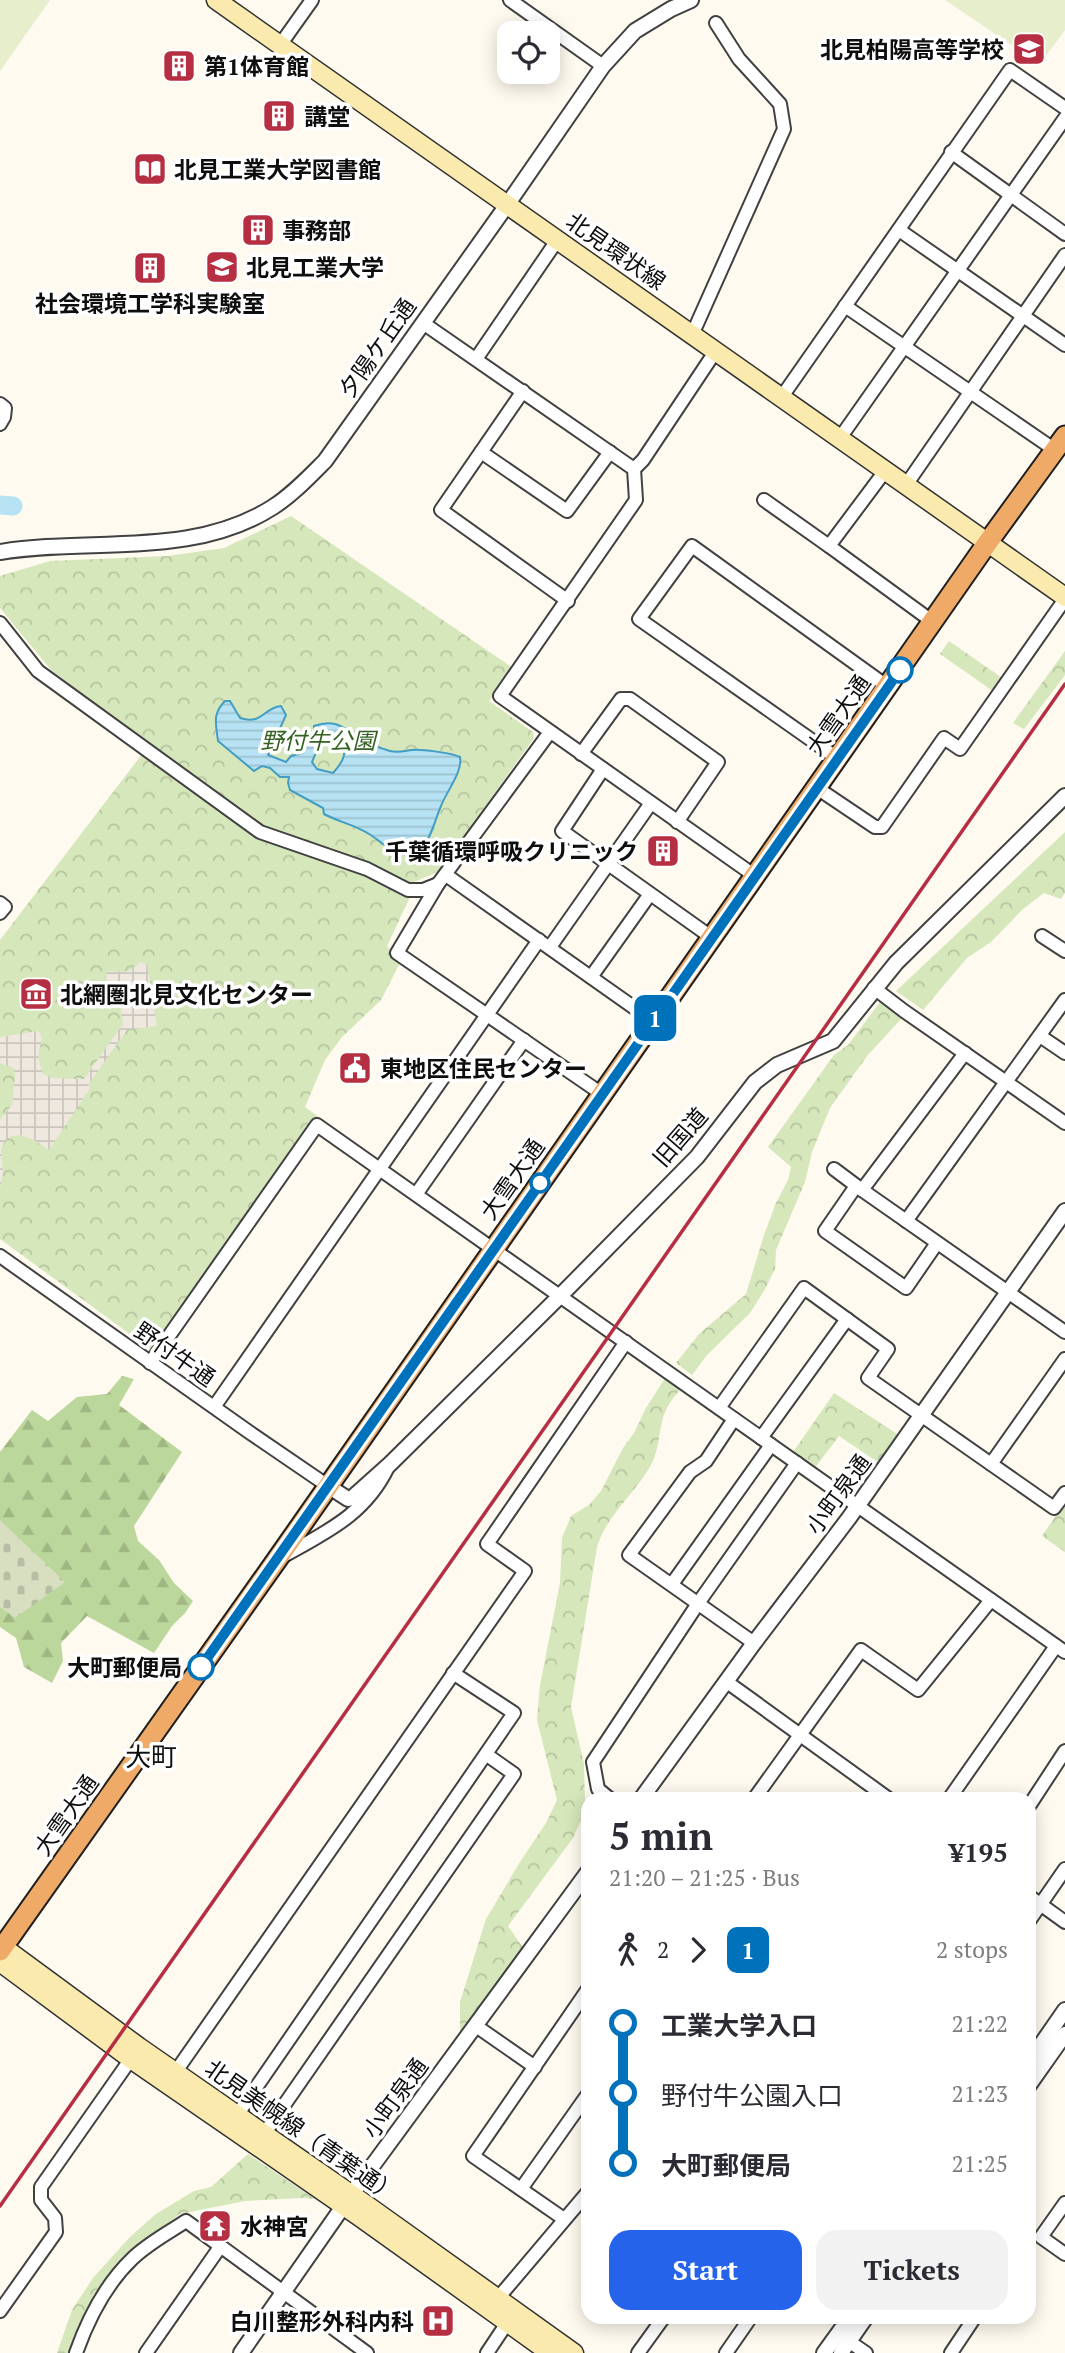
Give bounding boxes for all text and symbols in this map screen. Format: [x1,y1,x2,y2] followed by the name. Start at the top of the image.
[497,21,560,84] map controls
[497,21,560,84] button: locate
[1010,30,1048,68] school or university icon: 北見柏陽高等学校
[820,34,1004,65] place label: 北見柏陽高等学校
[160,47,198,85] building icon: 第1体育館
[204,51,309,82] place label: 第1体育館
[260,97,298,135] building icon: 講堂
[304,101,350,132] place label: 講堂
[131,150,169,188] library icon: 北見工業大学図書館
[174,154,381,185] place label: 北見工業大学図書館
[560,205,672,297] street label: 北見環状線
[239,211,277,249] building icon: 事務部
[282,215,351,246] place label: 事務部
[203,248,241,286] school or university icon: 北見工業大学
[131,249,169,287] building icon: 社会環境工学科実験室
[246,252,384,283] place label: 北見工業大学
[35,288,265,319] place label: 社会環境工学科実験室
[331,292,423,404] street label: 夕陽ケ丘通
[887,657,913,683] unlabelled marker
[799,668,877,762] street label: 大雪大通
[261,725,379,756] park label: 野付牛公園
[644,832,682,870] building icon: 千葉循環呼吸クリニック
[385,836,638,867] place label: 千葉循環呼吸クリニック
[17,975,55,1013] museum icon: 北網圏北見文化センター
[60,979,313,1010] place label: 北網圏北見文化センター
[632,995,678,1041] line badge: 1
[648,1002,662,1034] text: 1
[336,1049,374,1087] public building icon: 東地区住民センター
[380,1053,587,1084] place label: 東地区住民センター
[646,1101,714,1173] street label: 旧国道
[473,1132,551,1226] street label: 大雪大通
[530,1173,550,1193] unlabelled marker
[128,1315,222,1393] street label: 野付牛通
[798,1448,878,1540] street label: 小町泉通
[67,1652,182,1683] place label: 大町郵便局
[188,1654,214,1680] marker: 大町郵便局
[125,1739,177,1773] district label: 大町
[27,1768,105,1862] street label: 大雪大通
[609,1811,713,1861] text: 5 min
[949,1835,1008,1869] text: ¥195
[609,1862,800,1893] text: 21:20 – 21:25 · Bus
[609,1931,647,1969] icon: walk
[679,1931,717,1969] icon: forward
[657,1934,669,1965] text: 2
[741,1934,755,1966] text: 1
[936,1934,1008,1965] text: 2 stops
[661,2008,817,2042] text: 工業大学入口
[951,2008,1008,2039] text: 21:22
[199,2052,405,2210] street label: 北見美幌線（青葉通）
[355,2052,435,2144] street label: 小町泉通
[661,2078,843,2112] text: 野付牛公園入口
[951,2078,1008,2109] text: 21:23
[661,2148,791,2182] text: 大町郵便局
[951,2148,1008,2179] text: 21:25
[196,2207,234,2245] temple icon: 水神宮
[240,2211,309,2242] place label: 水神宮
[609,2230,802,2310] button: Start
[816,2230,1008,2310] button: Tickets
[419,2302,457,2340] hospital icon: 白川整形外科内科
[230,2306,414,2337] place label: 白川整形外科内科

